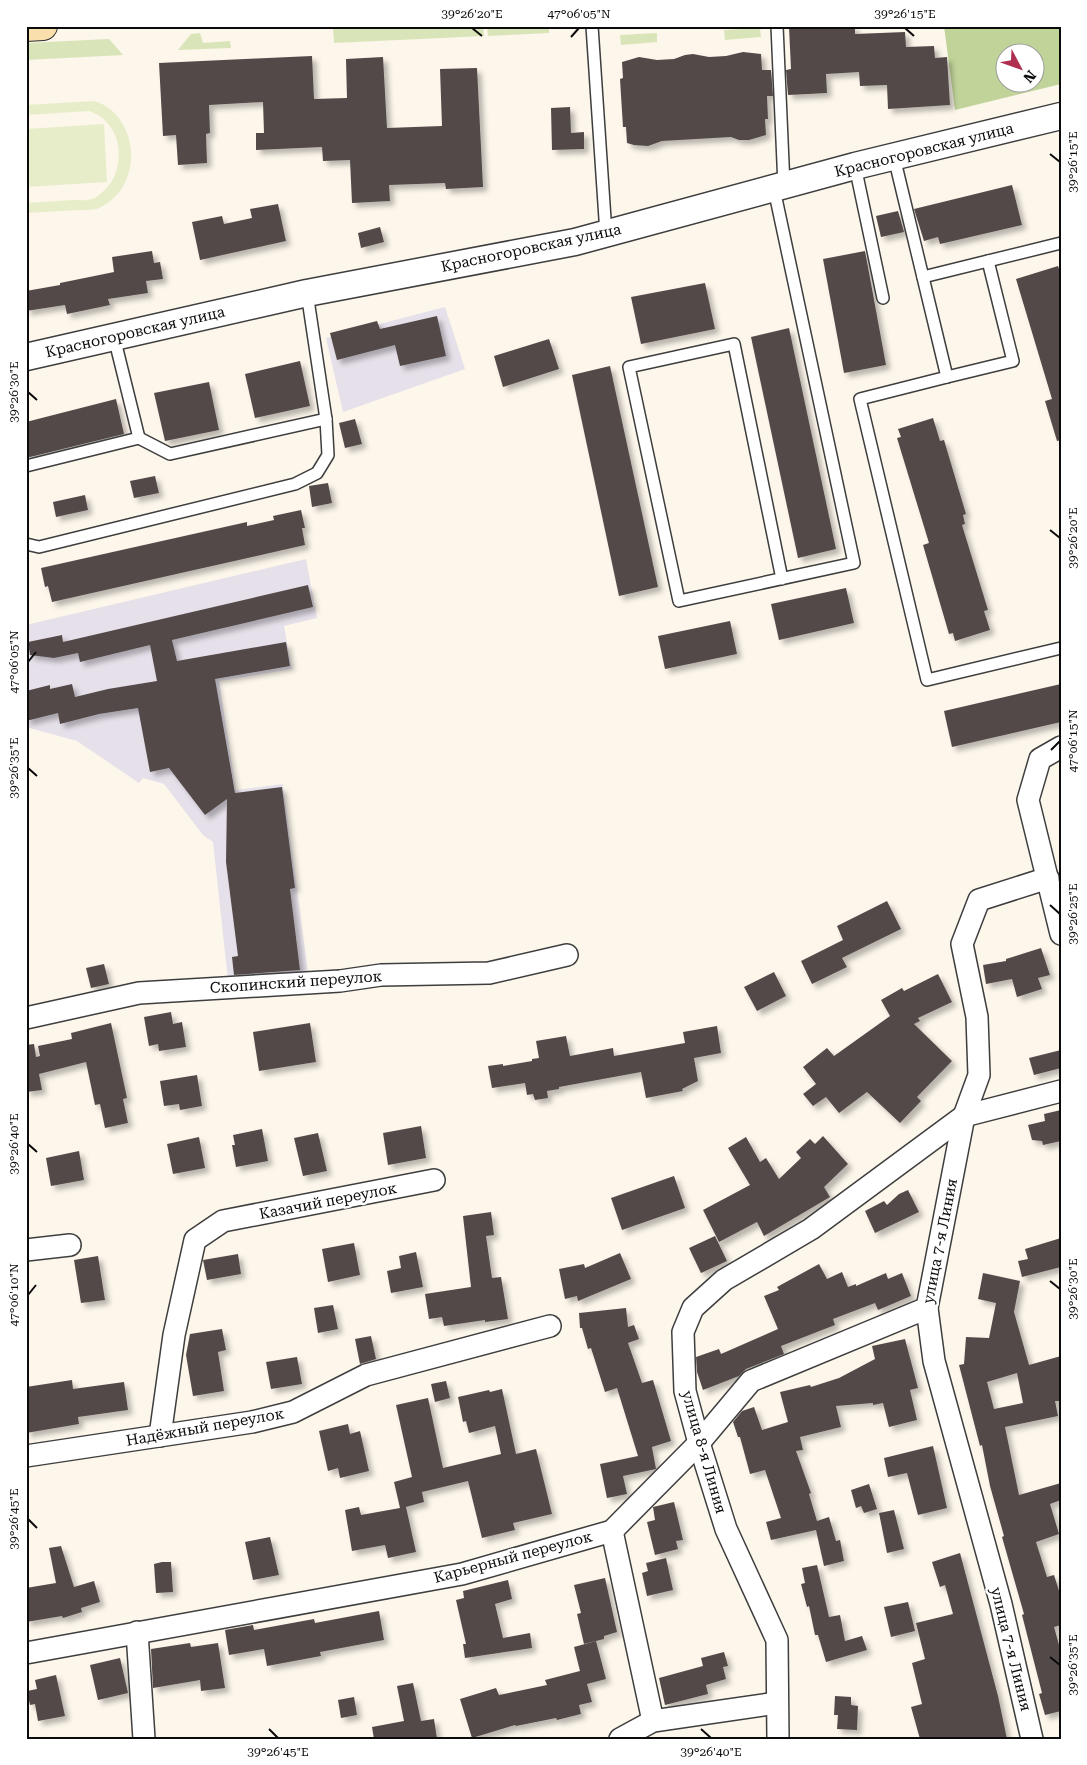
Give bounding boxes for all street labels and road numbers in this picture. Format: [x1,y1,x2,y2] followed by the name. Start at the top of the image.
[833,119,1015,181] street label: Красногоровская улица
[439,220,623,276] street label: Красногоровская улица
[44,303,226,361] street label: Красногоровская улица
[209,967,383,997] street label: Скопинский переулок
[919,1177,961,1305] street label: улица 7-я Линия
[258,1179,399,1223] street label: Казачий переулок
[678,1388,730,1516] street label: улица 8-я Линия
[125,1404,286,1450] street label: Надёжный переулок
[432,1527,595,1587] street label: Карьерный переулок
[987,1585,1035,1713] street label: улица 7-я Линия

